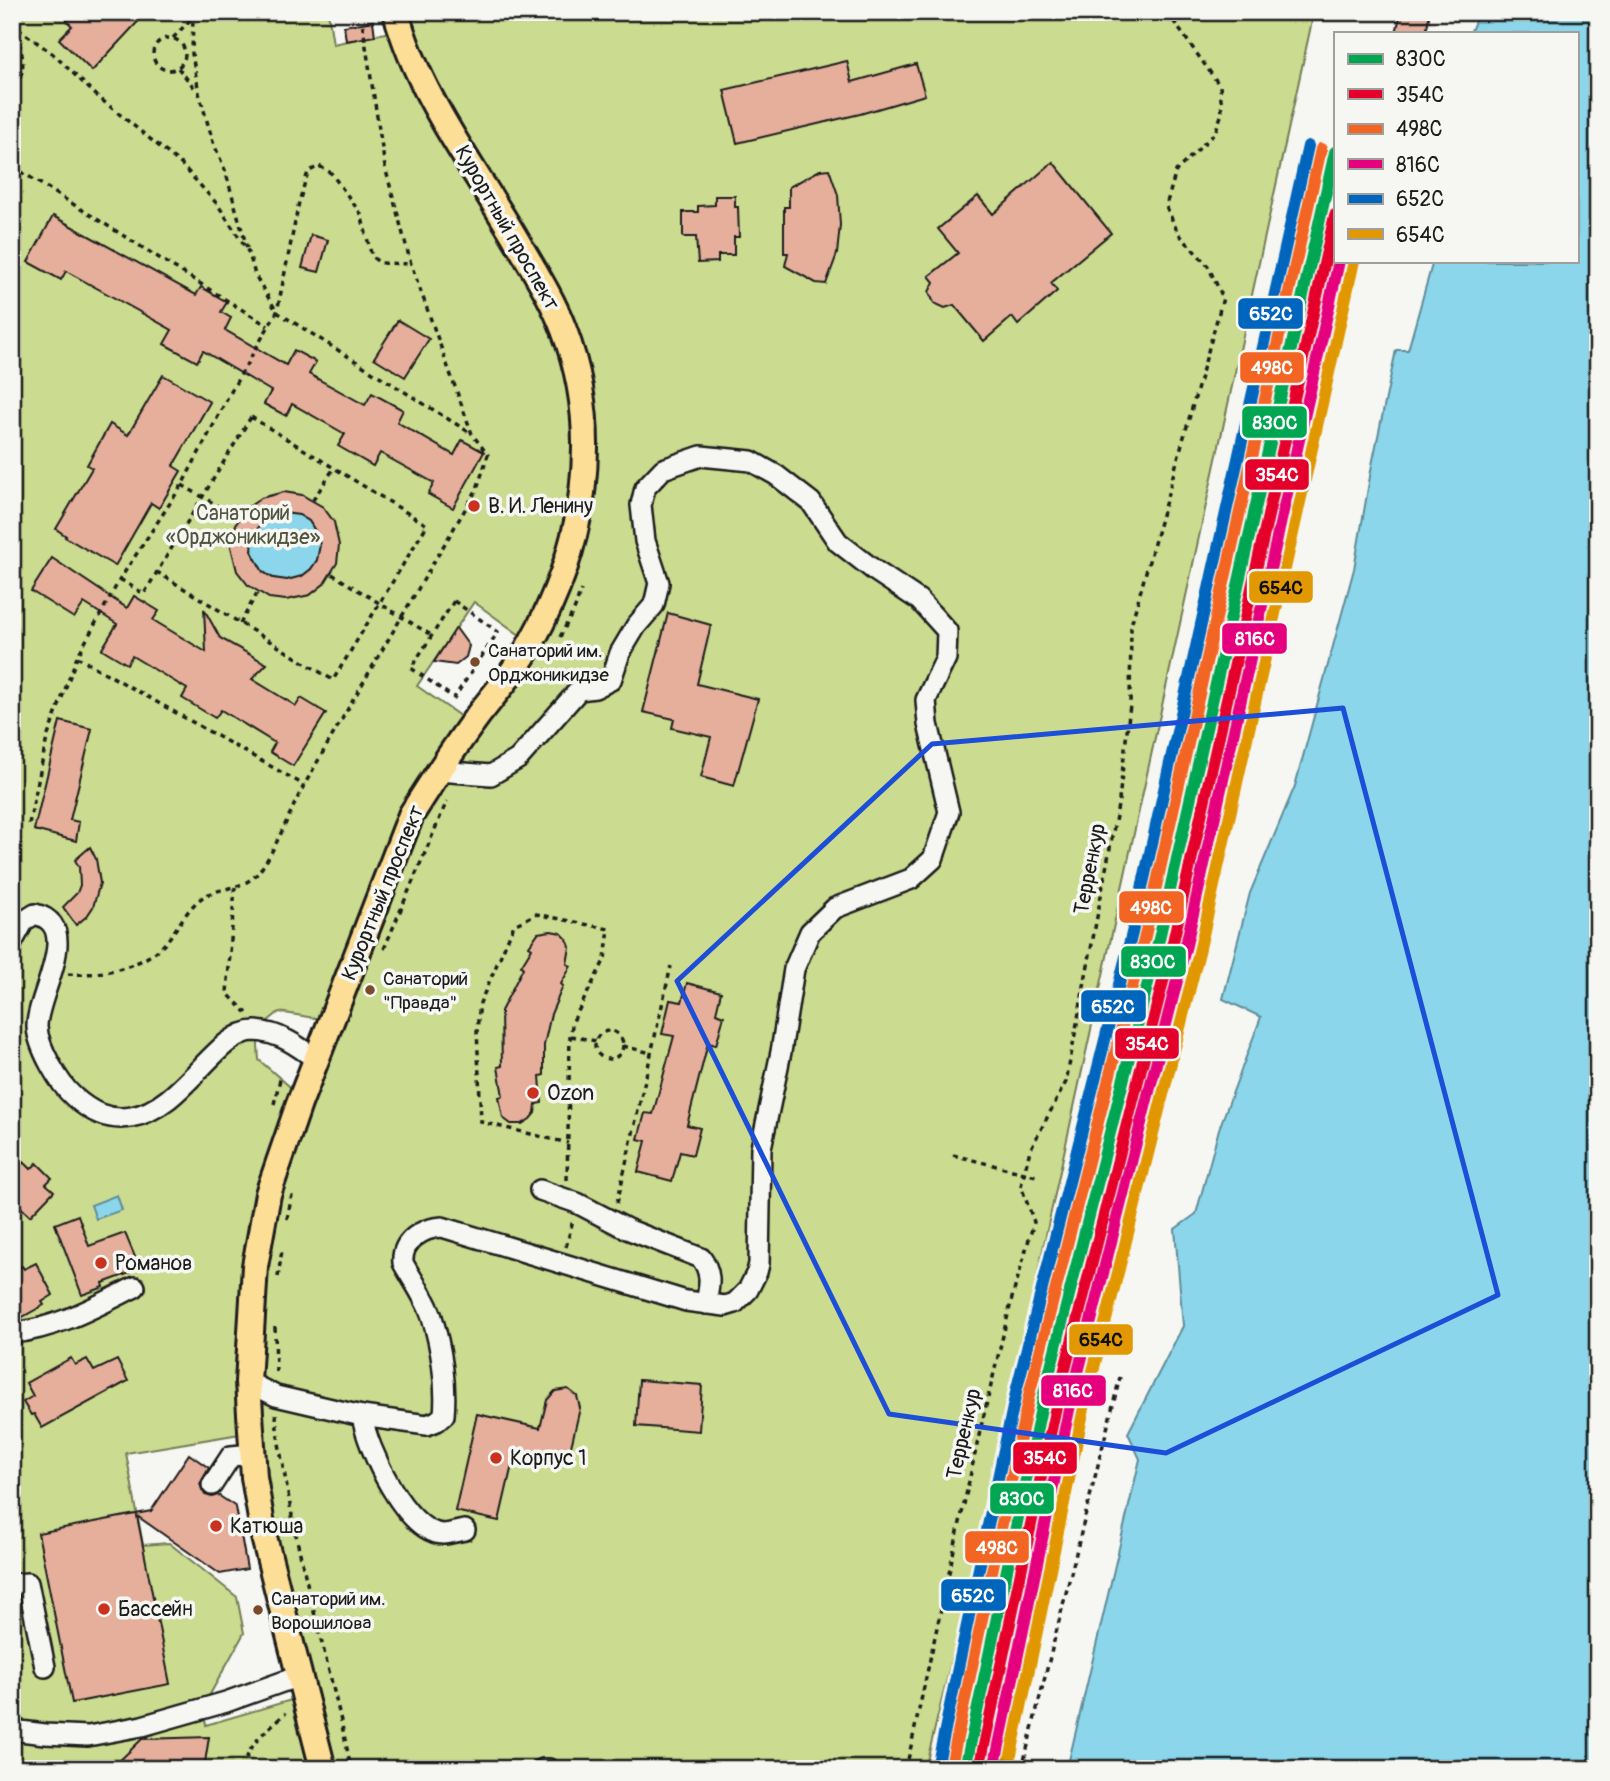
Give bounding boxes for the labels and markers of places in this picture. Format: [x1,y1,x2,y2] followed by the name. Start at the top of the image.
[488,493,593,520] place label: В. И. Ленину
[466,498,482,514] marker: В. И. Ленину
[488,639,610,687] place label: Санаторий им. Орджоникидзе
[468,655,482,669] marker: Санаторий им. Орджоникидзе
[383,967,468,1015] place label: Санаторий "Правда"
[363,983,377,997] marker: Санаторий "Правда"
[547,1080,594,1107] place label: Ozon
[525,1085,541,1101] marker: Ozon
[115,1250,192,1277] place label: Романов
[93,1255,109,1271] marker: Романов
[510,1445,586,1472] place label: Корпус 1
[488,1450,504,1466] marker: Корпус 1
[230,1513,303,1540] place label: Катюша
[208,1518,224,1534] marker: Катюша
[271,1587,385,1635] place label: Санаторий им. Ворошилова
[118,1596,193,1623] place label: Бассейн
[96,1601,112,1617] marker: Бассейн
[251,1603,265,1617] marker: Санаторий им. Ворошилова

